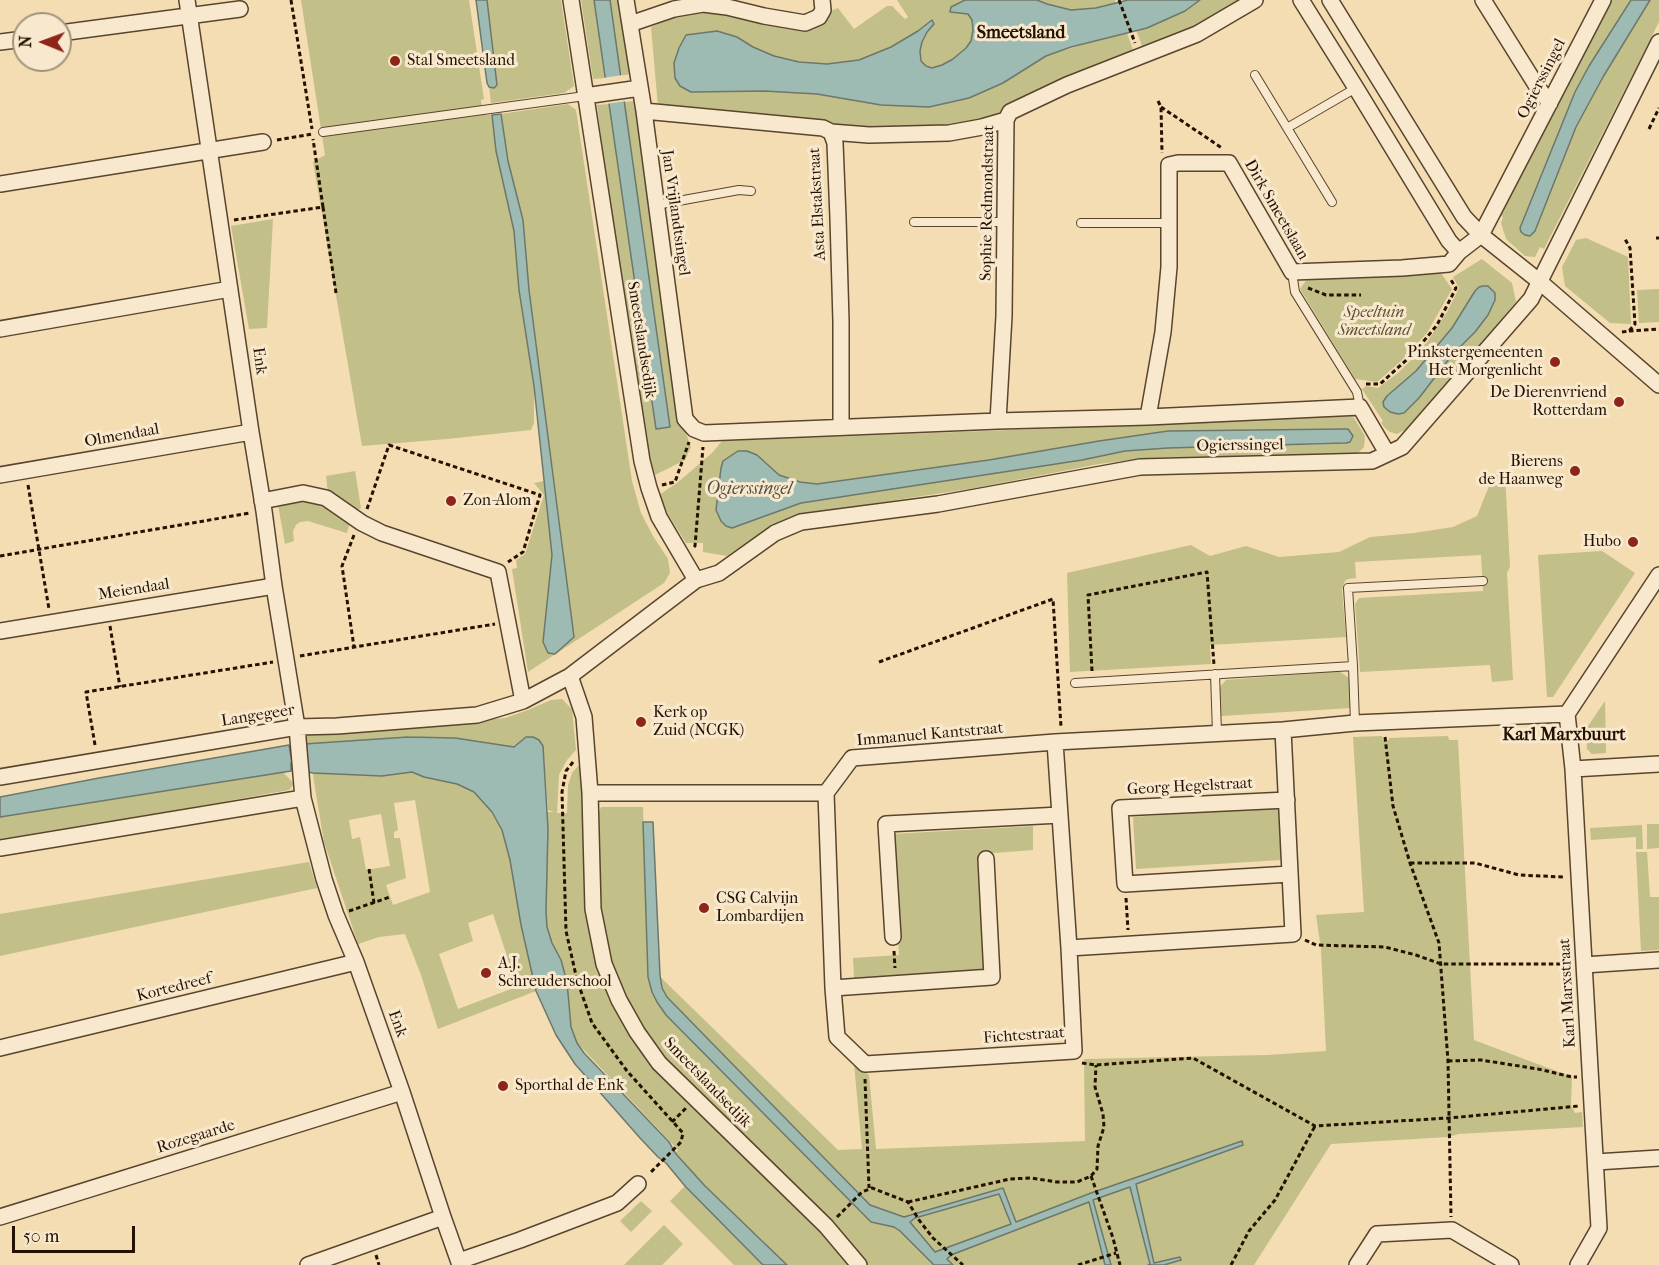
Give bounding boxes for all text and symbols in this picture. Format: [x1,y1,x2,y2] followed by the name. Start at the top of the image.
[12,12,72,72] north arrow
[977,23,1065,45] district label: Smeetsland
[16,35,35,48] text: N
[1514,36,1570,122] street label: Ogierssingel
[407,51,515,71] place label: Stal Smeetsland
[388,54,402,68] marker: Stal Smeetsland
[977,125,999,281] street label: Sophie Redmondstraat
[805,147,831,261] street label: Asta Elstakstraat
[657,149,693,277] street label: Jan Vrijlandtsingel
[1240,156,1312,264] street label: Dirk Smeetslaan
[622,280,660,400] street label: Smeetslandsedijk
[1338,303,1410,341] park label: Speeltuin Smeetsland
[1407,343,1543,381] place label: Pinkstergemeenten Het Morgenlicht
[248,346,270,376] street label: Enk
[1548,355,1562,369] marker: Pinkstergemeenten Het Morgenlicht
[1490,383,1607,421] place label: De Dierenvriend Rotterdam
[1612,395,1626,409] marker: De Dierenvriend Rotterdam
[83,420,161,452] street label: Olmendaal
[1196,436,1284,456] street label: Ogierssingel
[1478,452,1563,490] place label: Bierens de Haanweg
[1568,464,1582,478] marker: Bierens de Haanweg
[706,479,792,501] water label: Ogierssingel
[463,491,531,511] place label: Zon-Alom
[444,494,458,508] marker: Zon-Alom
[1583,532,1621,552] place label: Hubo
[1626,535,1640,549] marker: Hubo
[97,575,171,605] street label: Meiendaal
[220,701,296,731] street label: Langegeer
[653,703,744,741] place label: Kerk op Zuid (NCGK)
[634,715,648,729] marker: Kerk op Zuid (NCGK)
[856,719,1004,751] street label: Immanuel Kantstraat
[1502,725,1626,747] district label: Karl Marxbuurt
[1127,774,1253,800] street label: Georg Hegelstraat
[716,889,804,927] place label: CSG Calvijn Lombardijen
[697,901,711,915] marker: CSG Calvijn Lombardijen
[1556,938,1580,1048] street label: Karl Marxstraat
[498,954,612,992] place label: A.J. Schreuderschool
[479,966,493,980] marker: A.J. Schreuderschool
[135,969,213,1007] street label: Kortedreef
[383,1008,411,1040] street label: Enk
[983,1024,1065,1048] street label: Fichtestraat
[659,1034,755,1132] street label: Smeetslandsedijk
[515,1076,624,1096] place label: Sporthal de Enk
[496,1079,510,1093] marker: Sporthal de Enk
[154,1116,238,1158] street label: Rozegaarde
[15,1214,138,1252] scale bar
[23,1226,59,1247] text: 50 m

